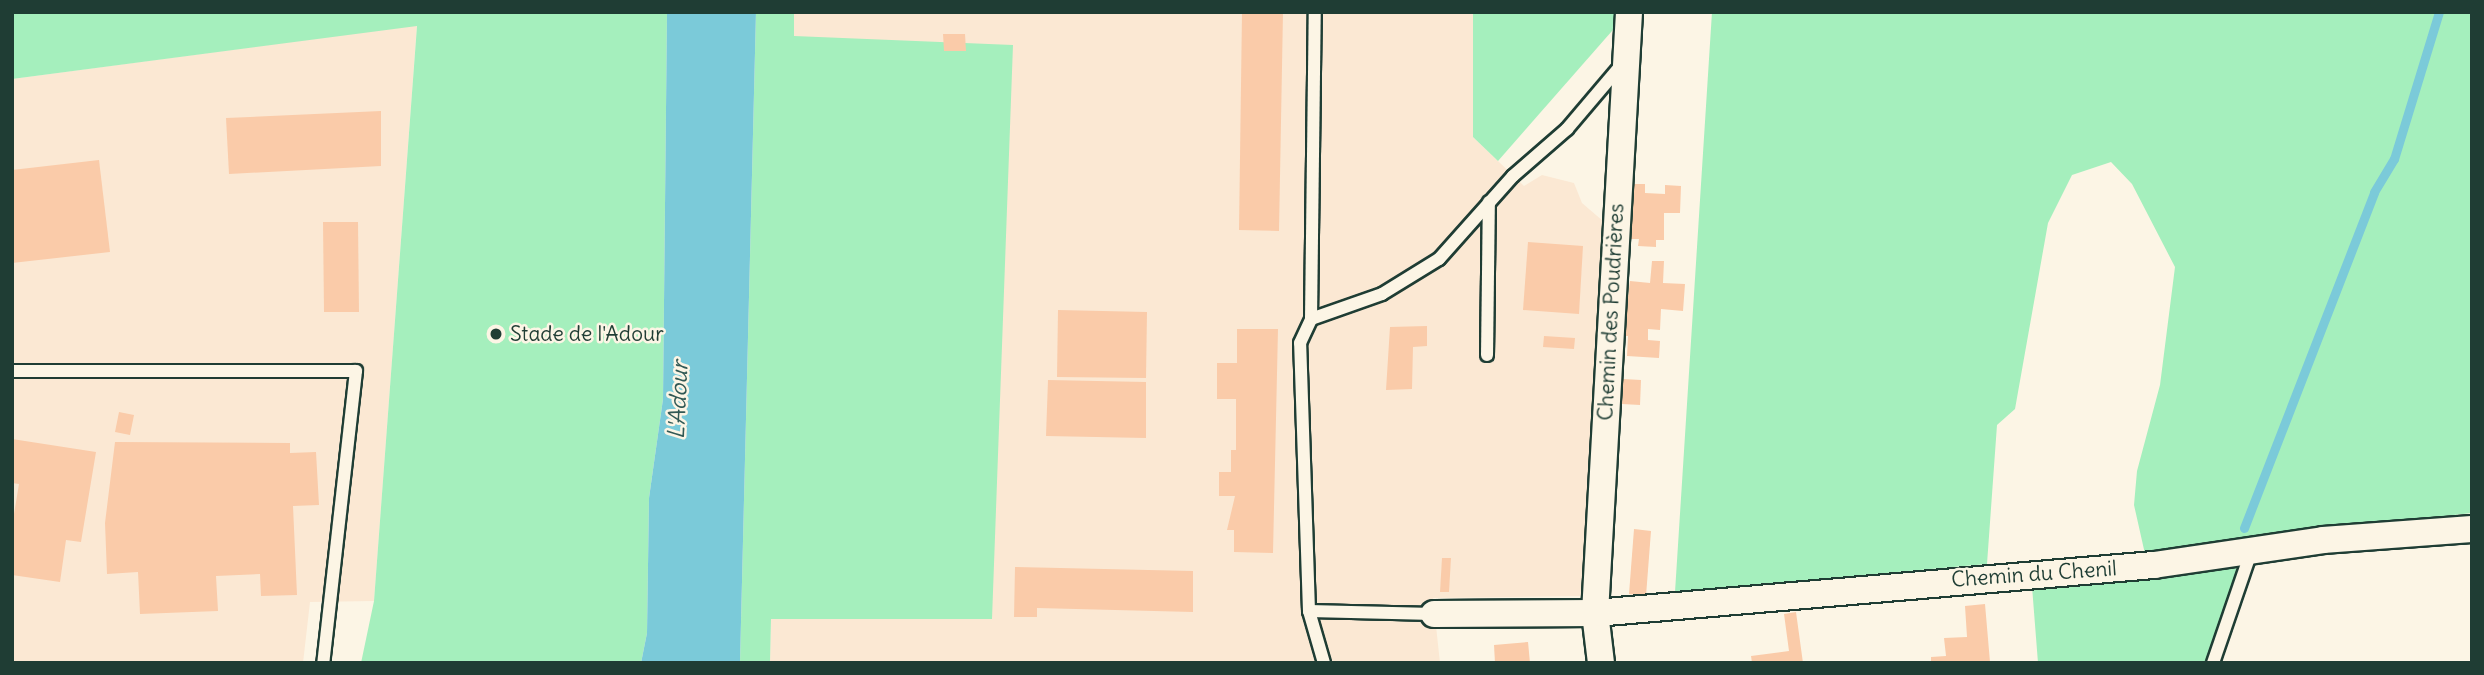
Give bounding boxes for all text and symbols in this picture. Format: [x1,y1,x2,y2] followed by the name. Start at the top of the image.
[1593,203,1629,421] street label: Chemin des Poudrières
[510,321,664,347] place label: Stade de l'Adour
[488,326,504,342] marker: Stade de l'Adour
[662,360,694,440] water label: L'Adour
[1950,556,2118,592] street label: Chemin du Chenil

